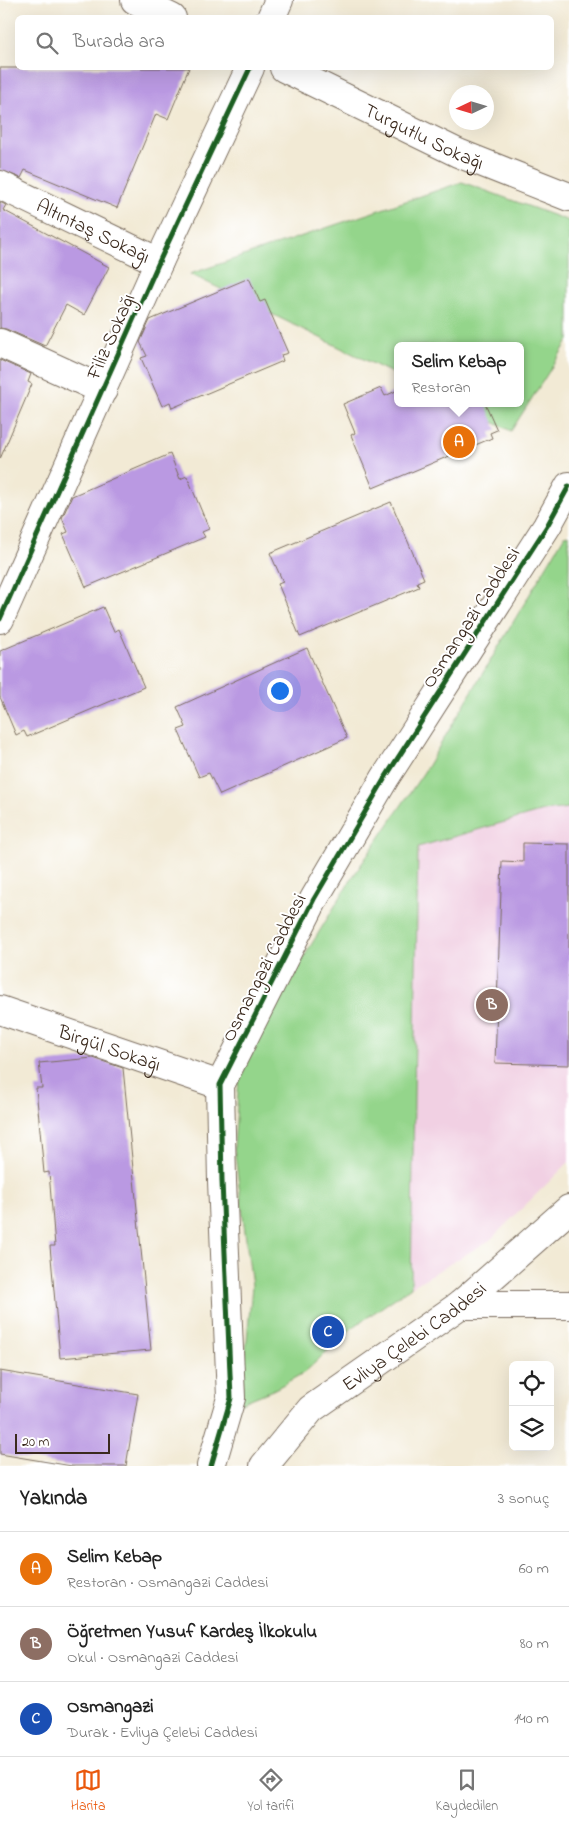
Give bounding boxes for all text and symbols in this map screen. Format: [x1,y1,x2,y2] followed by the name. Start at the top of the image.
[15,15,554,70] search box
[33,29,61,57] icon: search
[73,29,165,56] text: Burada ara
[449,85,494,130] north arrow
[358,97,488,179] street label: Turgutlu Sokağı
[31,193,154,273] street label: Altıntaş Sokağı
[80,289,145,386] street label: Filiz Sokağı
[394,342,524,407] popup
[411,349,507,376] text: Selim Kebap
[411,376,471,400] text: Restoran
[443,423,475,461] pin: A
[415,542,530,695] street label: Osmangazi Caddesi
[267,678,293,704] your location
[215,889,316,1048] street label: Osmangazi Caddesi
[476,986,508,1024] pin: B
[53,1019,164,1081] street label: Birgül Sokağı
[337,1276,494,1400] street label: Evliya Çelebi Caddesi
[312,1313,344,1351] pin: C
[509,1361,554,1451] map controls
[509,1361,554,1406] button: locate
[509,1406,554,1451] button: layers
[15,1431,110,1454] scale bar
[22,1432,49,1453] text: 20 m
[20,1484,87,1514] text: Yakında
[498,1487,549,1511] text: 3 sonuç
[67,1544,162,1571] text: Selim Kebap
[31,1557,41,1581] text: A
[519,1557,549,1581] text: 60 m
[67,1571,268,1595] text: Restoran · Osmangazi Caddesi
[67,1619,317,1646] text: Öğretmen Yusuf Kardeş İlkokulu
[31,1632,41,1656] text: B
[520,1632,549,1656] text: 80 m
[67,1646,238,1670] text: Okul · Osmangazi Caddesi
[67,1694,154,1721] text: Osmangazi
[32,1707,40,1731] text: C
[514,1707,549,1731] text: 140 m
[67,1721,258,1745] text: Durak · Evliya Çelebi Caddesi
[71,1766,106,1817] tab: Harita
[247,1766,294,1817] tab: Yol tarifi
[436,1766,498,1817] tab: Kaydedilen

